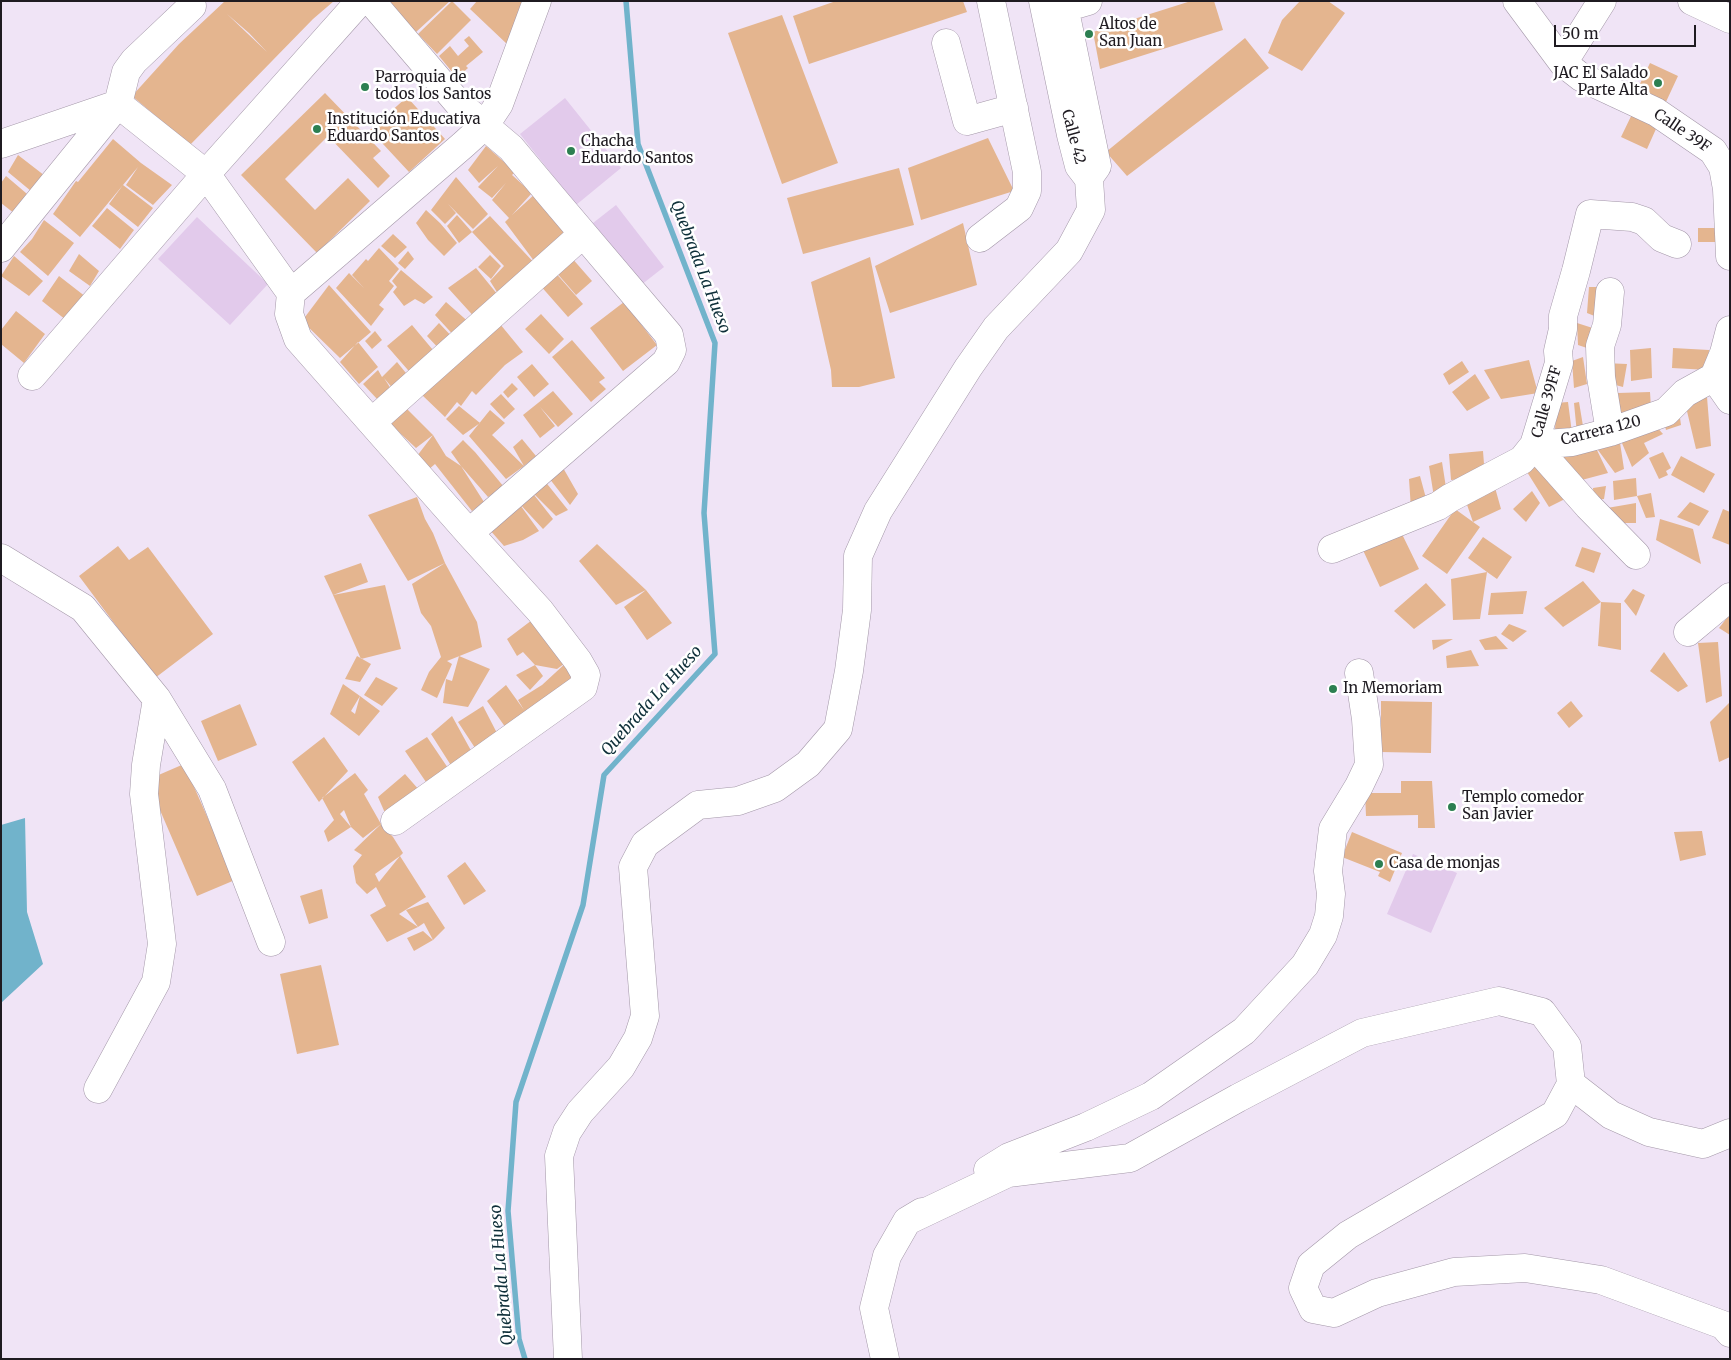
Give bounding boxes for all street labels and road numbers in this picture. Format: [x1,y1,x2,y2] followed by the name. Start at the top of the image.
[1650,105,1714,157] street label: Calle 39F
[1057,108,1089,166] street label: Calle 42
[1528,364,1566,440] street label: Calle 39FF
[1559,412,1643,450] street label: Carrera 120

